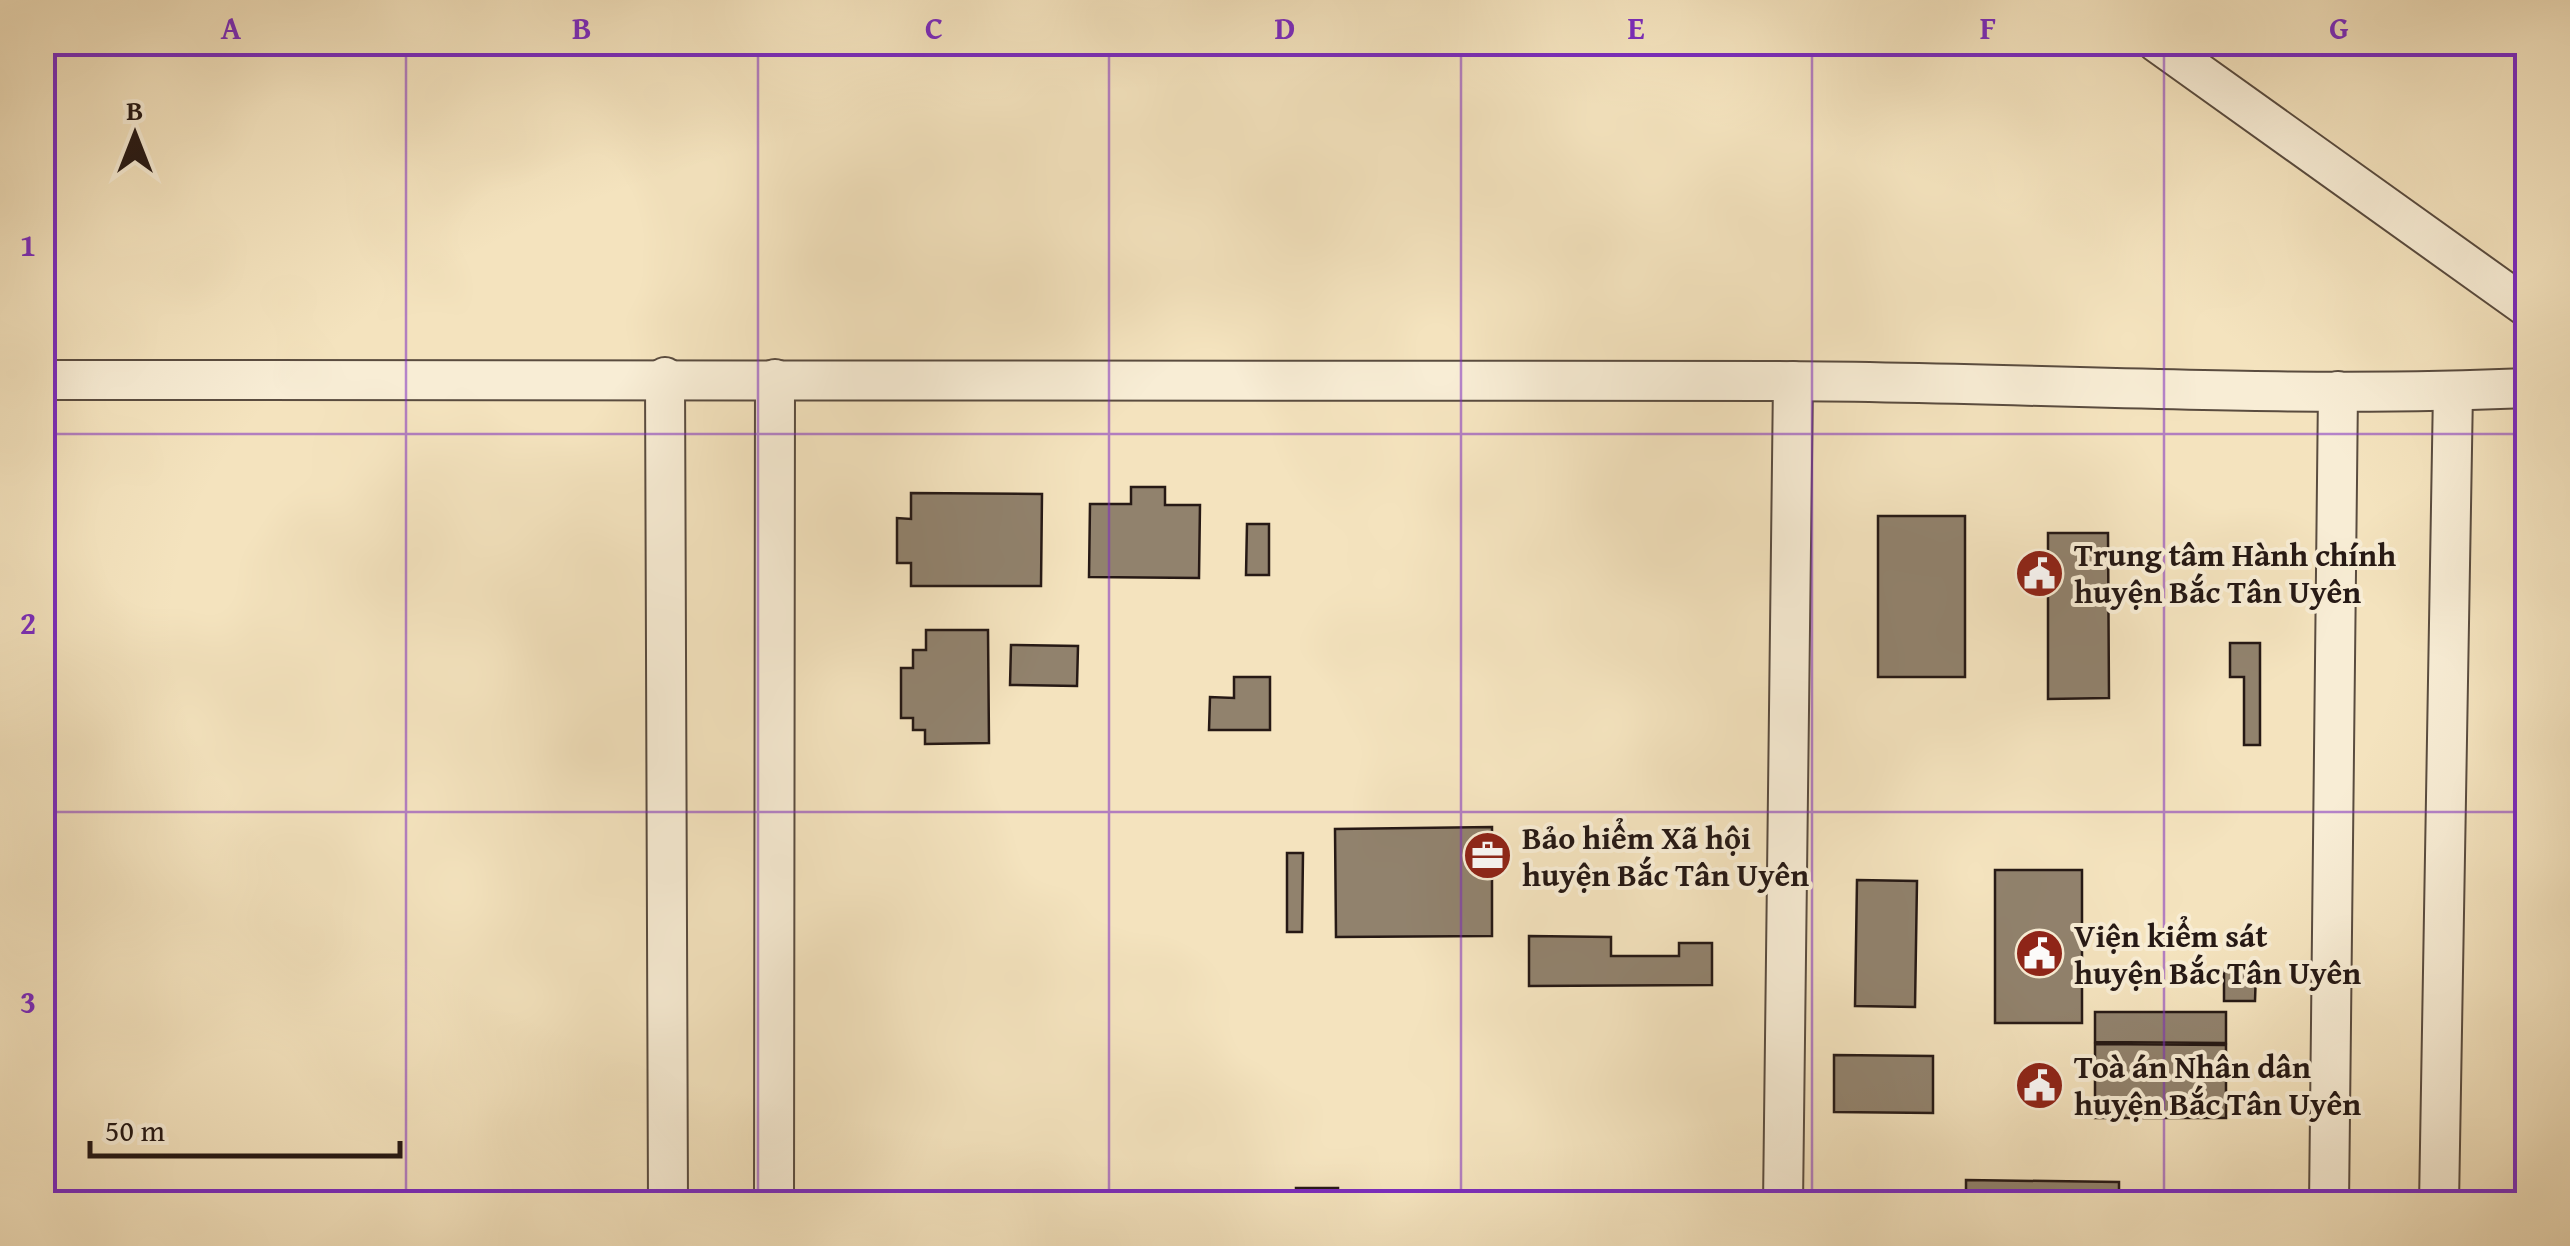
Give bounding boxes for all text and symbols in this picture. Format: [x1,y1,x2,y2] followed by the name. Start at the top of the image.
[221,4,242,51] text: A
[572,4,592,51] text: B
[925,4,943,51] text: C
[1275,4,1295,51] text: D
[1627,4,1645,51] text: E
[1980,4,1996,51] text: F
[2329,4,2349,51] text: G
[85,85,185,185] north arrow
[126,89,144,130] text: B
[20,221,36,268] text: 1
[2074,531,2396,615] place label: Trung tâm Hành chính huyện Bắc Tân Uyên
[2013,547,2065,599] public building icon: Trung tâm Hành chính huyện Bắc Tân Uyên
[20,599,36,646] text: 2
[1522,814,1809,898] place label: Bảo hiểm Xã hội huyện Bắc Tân Uyên
[1461,830,1513,882] office icon: Bảo hiểm Xã hội huyện Bắc Tân Uyên
[2074,912,2361,996] place label: Viện kiểm sát huyện Bắc Tân Uyên
[2013,928,2065,980] public building icon: Viện kiểm sát huyện Bắc Tân Uyên
[20,978,36,1025] text: 3
[2074,1043,2361,1127] place label: Toà án Nhân dân huyện Bắc Tân Uyên
[2013,1059,2065,1111] public building icon: Toà án Nhân dân huyện Bắc Tân Uyên
[90,1096,400,1158] scale bar
[105,1108,165,1152] text: 50 m

